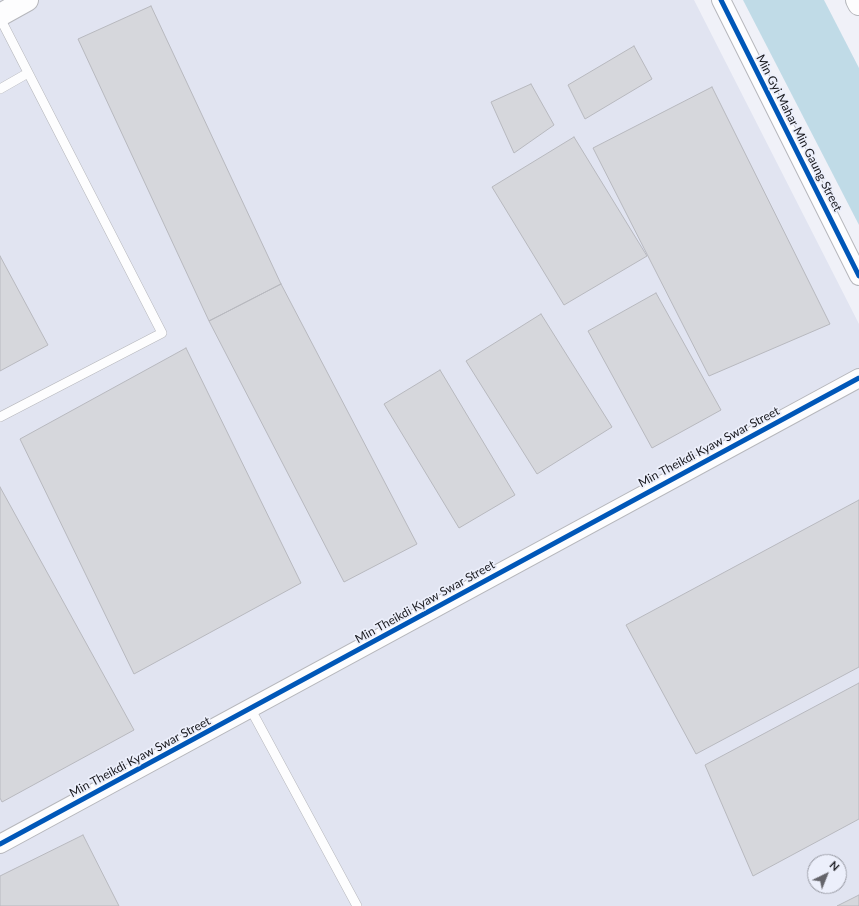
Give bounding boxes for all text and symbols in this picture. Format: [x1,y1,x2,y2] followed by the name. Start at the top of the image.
[753,52,845,214] street label: Min Gyi Mahar Min Gaung Street
[636,404,782,490] street label: Min Theikdi Kyaw Swar Street
[353,558,497,646] street label: Min Theikdi Kyaw Swar Street
[67,714,213,800] street label: Min Theikdi Kyaw Swar Street
[807,854,847,894] north arrow
[827,858,842,873] text: N

